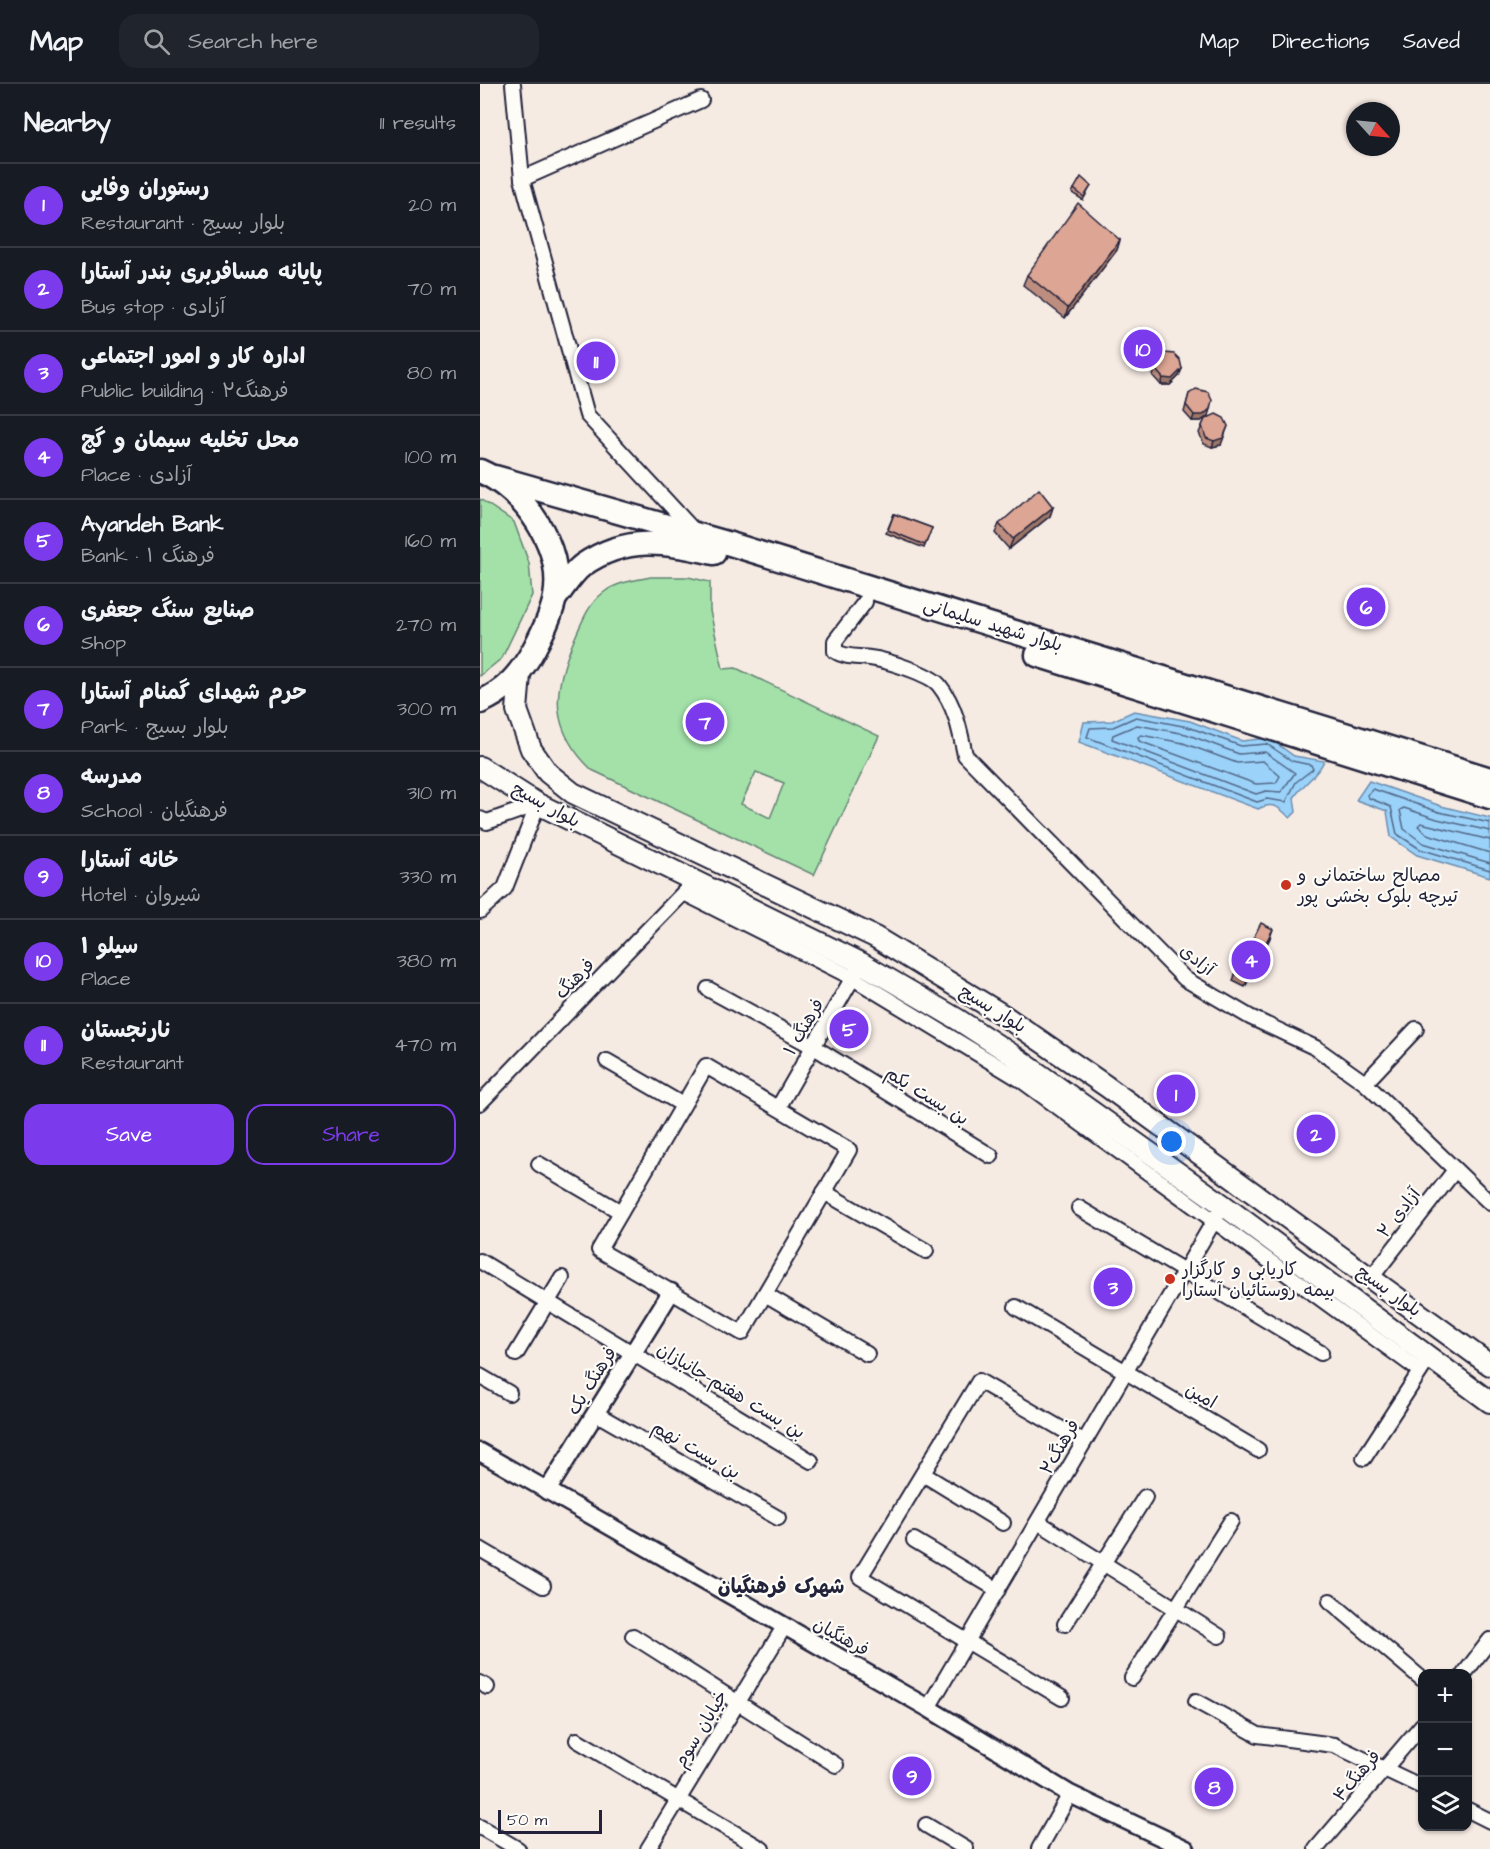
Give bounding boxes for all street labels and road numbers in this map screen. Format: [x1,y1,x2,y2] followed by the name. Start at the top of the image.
[920,592,1066,658] street label: بلوار شهید سلیمانی
[507,776,585,834] street label: بلوار بسیج
[1174,938,1221,983] street label: آزادی
[549,953,601,1005] street label: فرهنگ
[955,979,1031,1039] street label: بلوار بسیج
[778,994,830,1060] street label: فرهنگ ۱
[880,1060,974,1132] street label: بن بست یکم
[1371,1181,1428,1243] street label: آزادی ۲
[1352,1259,1426,1323] street label: بلوار بسیج
[652,1337,810,1446] street label: بن بست هفتم-جانبازان
[561,1342,623,1420] street label: فرهنگ یک
[1181,1377,1221,1415] street label: امین
[647,1415,745,1486] street label: بن بست نهم
[1034,1415,1086,1479] street label: فرهنگ۲
[809,1611,873,1663] street label: فرهنگیان
[668,1686,735,1773] street label: خیابان سوم
[1327,1745,1387,1807] street label: فرهنگ۴

